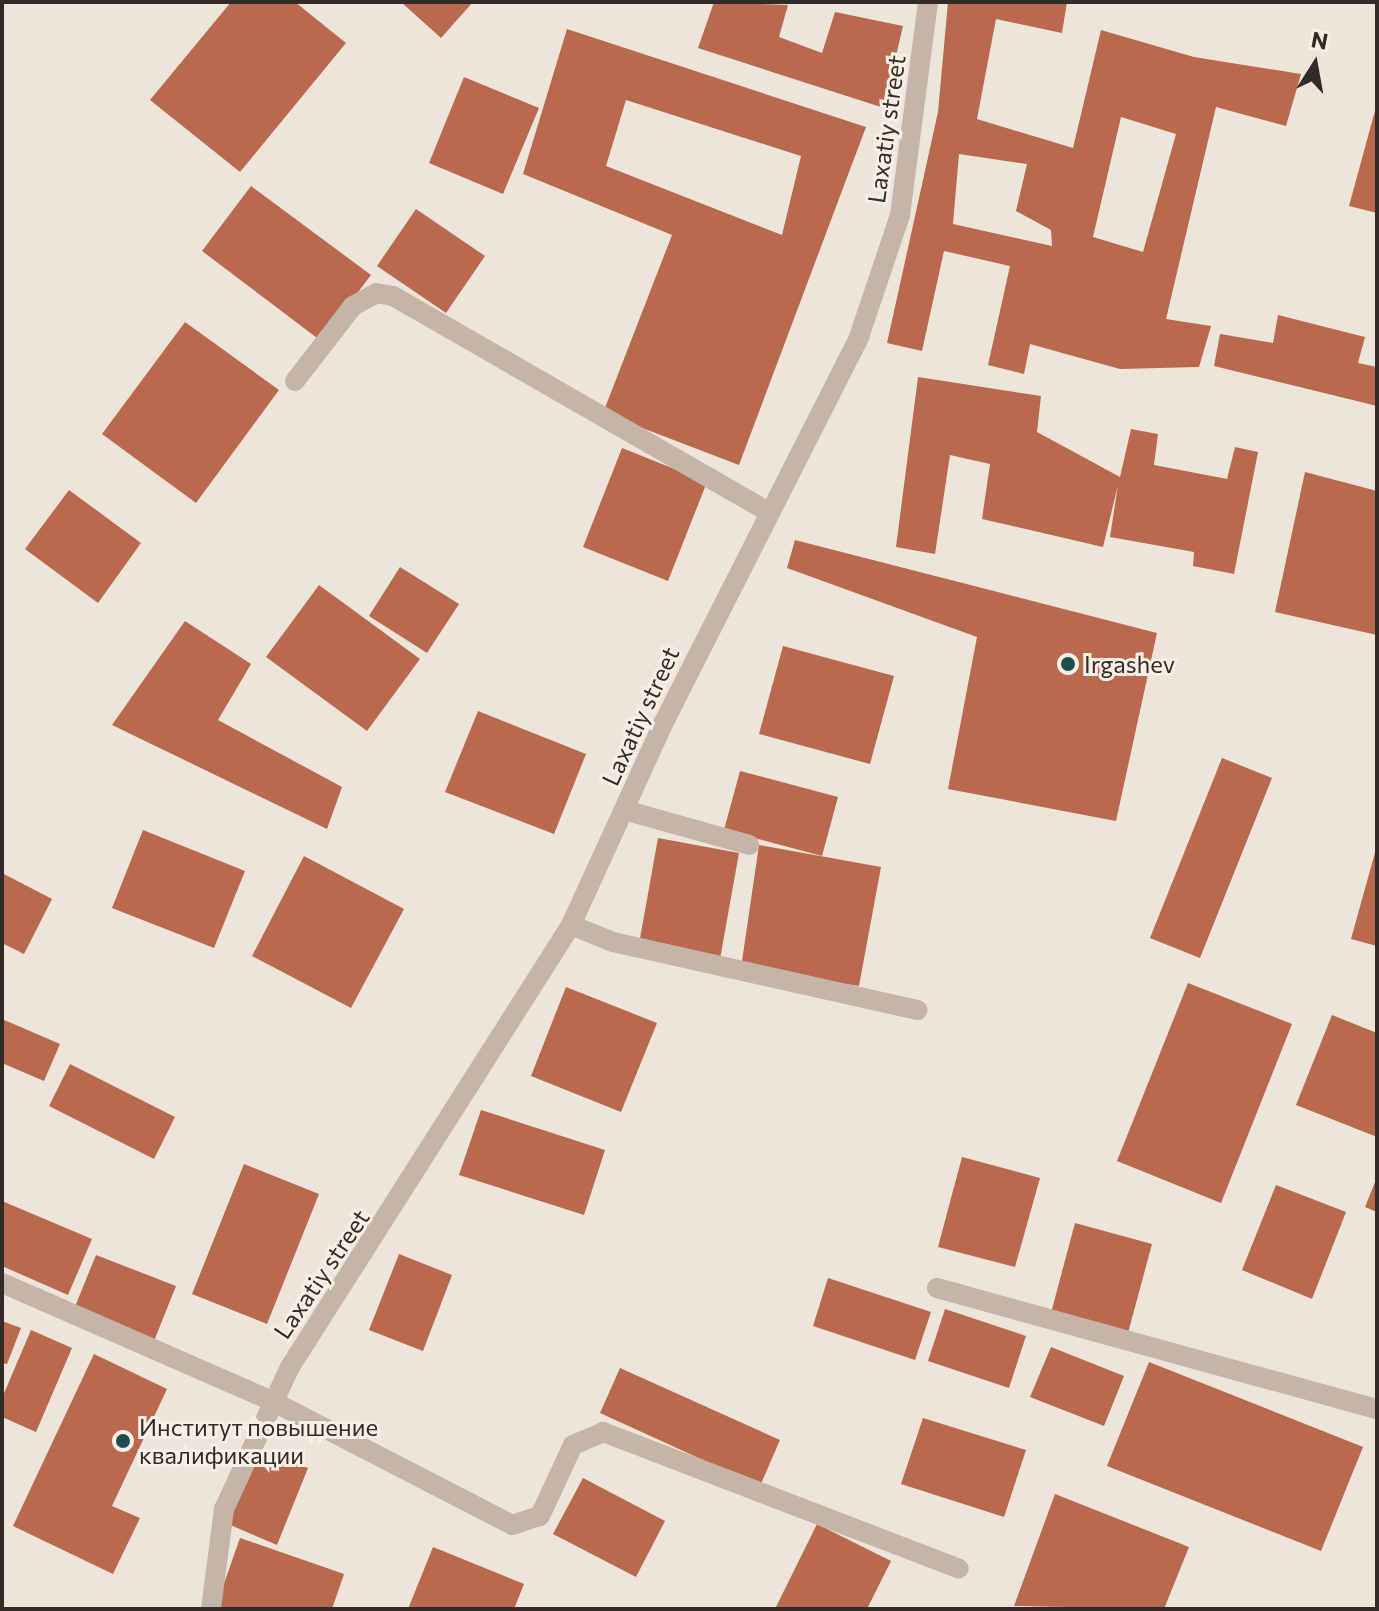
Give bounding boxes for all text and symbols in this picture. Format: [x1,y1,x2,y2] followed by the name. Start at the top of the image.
[1275,24,1355,104] north arrow
[1309,25,1330,55] text: N
[861,53,911,205] street label: Laxatiy street
[595,642,685,790] street label: Laxatiy street
[1084,650,1175,678] place label: Irgashev
[1059,655,1077,673] marker: Irgashev
[267,1204,375,1344] street label: Laxatiy street
[139,1413,378,1469] place label: Институт повышение квалификации
[114,1432,132,1450] marker: Институт повышение квалификации

